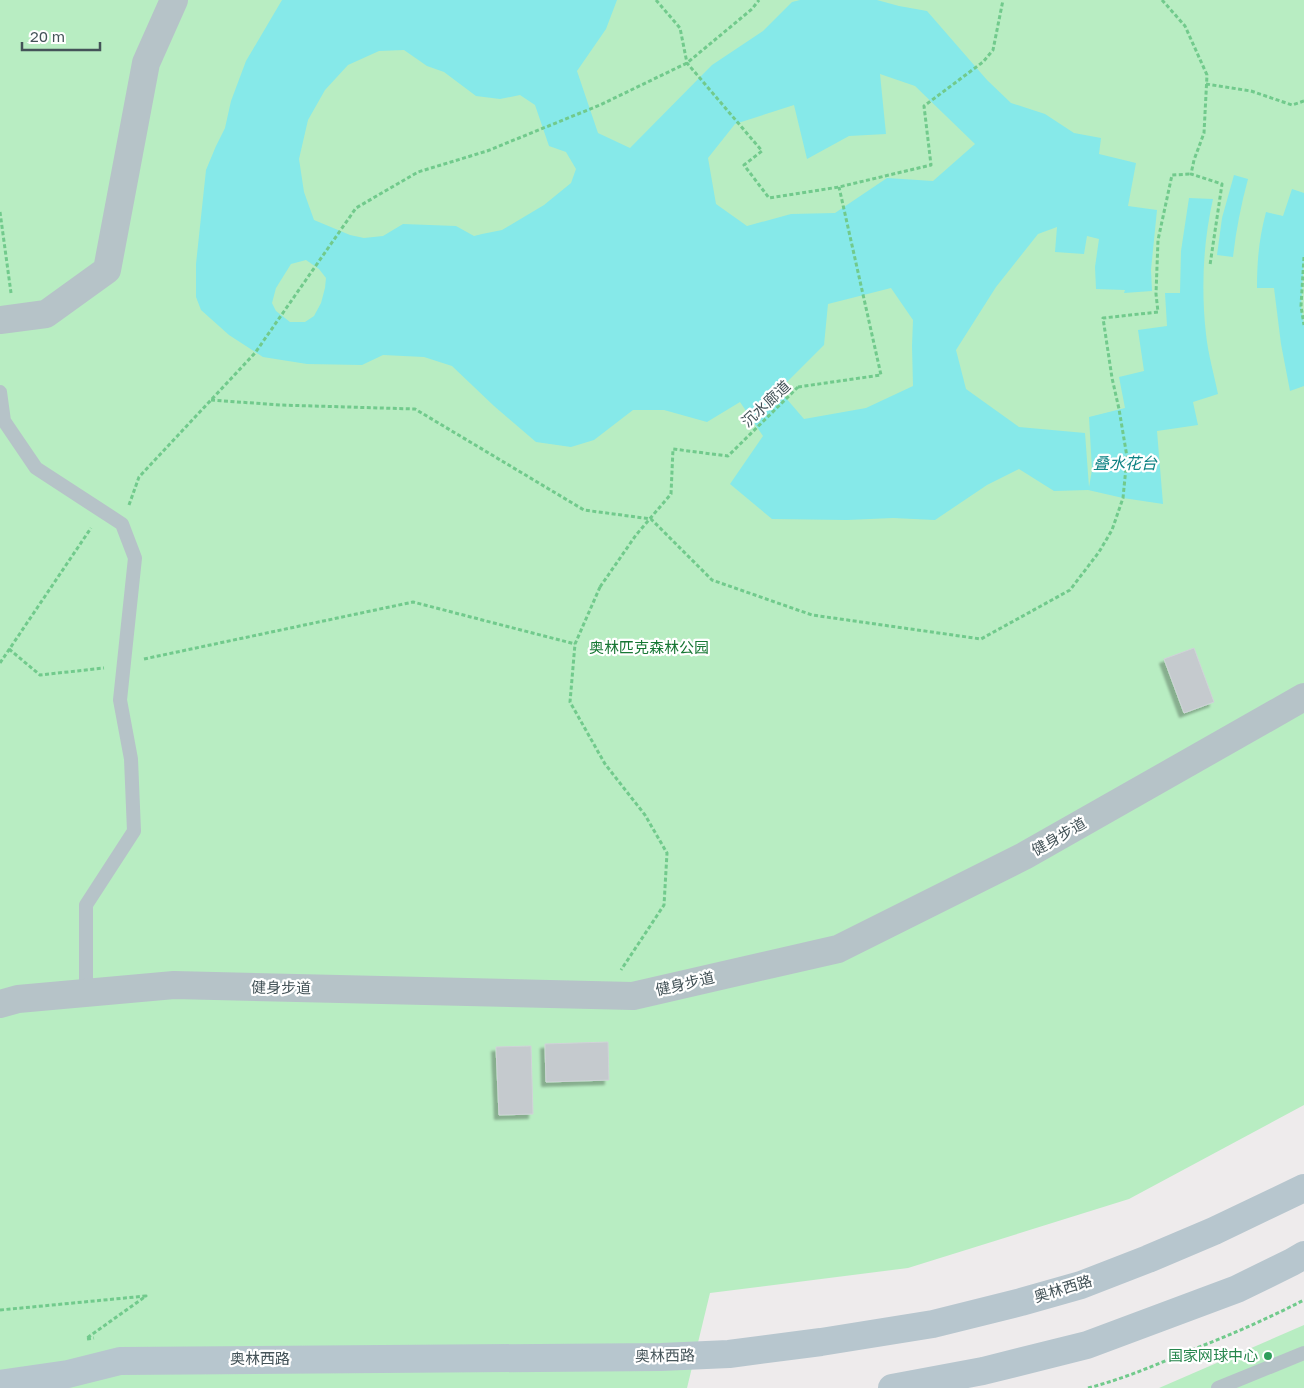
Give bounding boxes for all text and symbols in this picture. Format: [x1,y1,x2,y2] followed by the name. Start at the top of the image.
[22,20,100,52] scale bar
[30,27,65,45] text: 20 m
[737,376,793,430] street label: 沉水廊道
[1093,453,1158,473] water label: 叠水花台
[589,638,709,656] park label: 奥林匹克森林公园
[1028,813,1089,859] street label: 健身步道
[654,968,716,999] street label: 健身步道
[251,977,311,997] street label: 健身步道
[1031,1271,1094,1305] street label: 奥林西路
[635,1345,695,1365] street label: 奥林西路
[1168,1346,1258,1364] place label: 国家网球中心
[230,1349,290,1367] street label: 奥林西路
[1262,1350,1274,1362] marker: 国家网球中心

